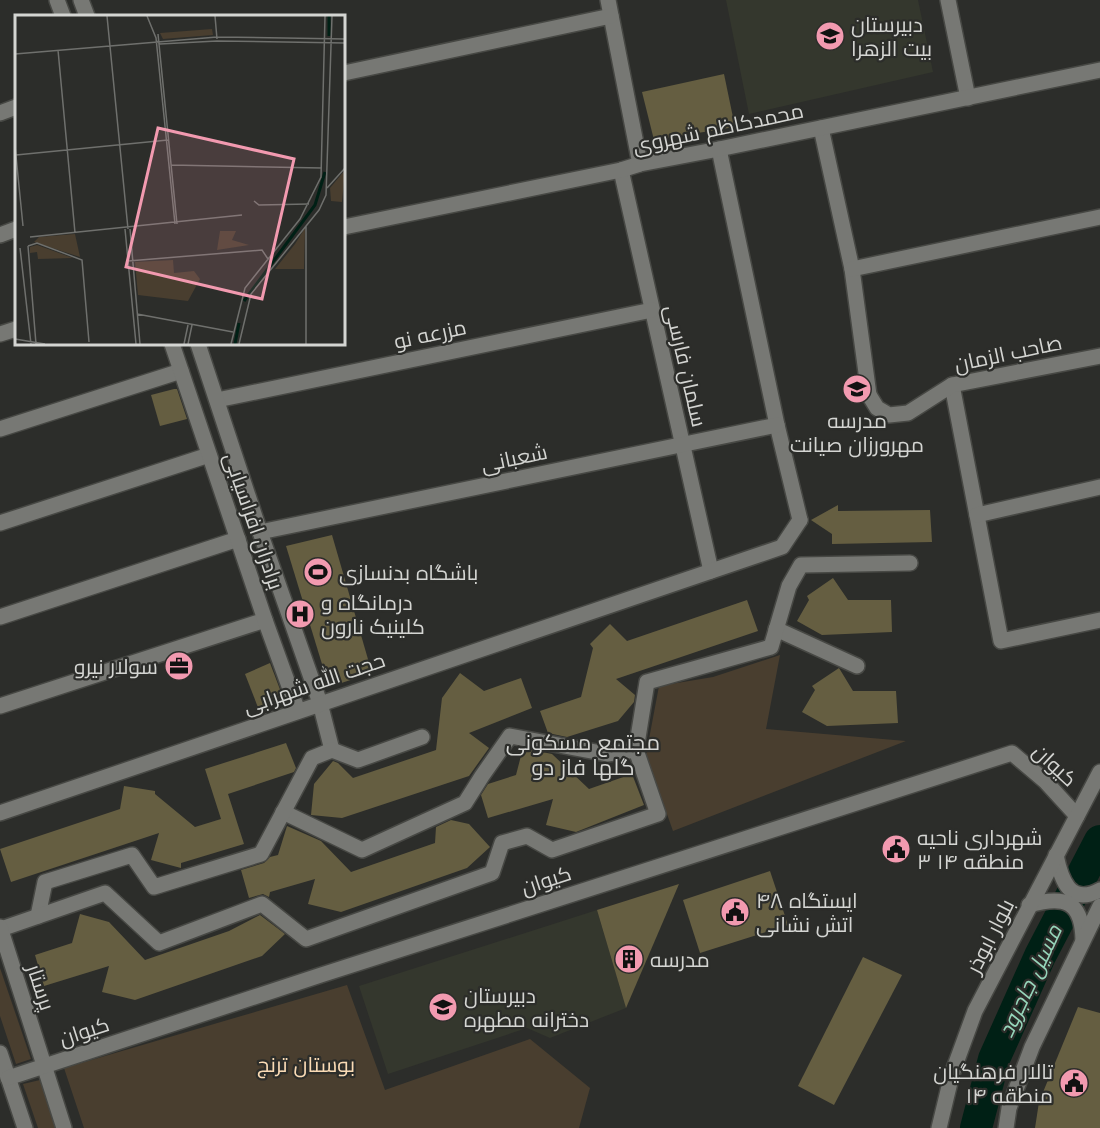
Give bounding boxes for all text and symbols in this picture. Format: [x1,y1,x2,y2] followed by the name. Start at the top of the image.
[851,13,932,61] place label: دبیرستان بیت الزهرا
[15,15,345,345] inset map
[814,20,846,52] school or university icon: دبیرستان بیت الزهرا
[631,99,806,160] street label: محمدکاظم شهروی
[659,303,711,430] street label: سلمان فارسی
[392,315,469,354] street label: مزرعه نو
[952,330,1064,378] street label: صاحب الزمان
[841,373,873,405] school or university icon: مدرسه مهرورزان صیانت
[790,409,924,458] place label: مدرسه مهرورزان صیانت
[479,440,550,478] street label: شعبانی
[218,450,288,593] street label: برادران افراسیابی
[302,556,334,588] sports icon: باشگاه بدنسازی
[339,561,478,586] place label: باشگاه بدنسازی
[321,591,425,640] place label: درمانگاه و کلینیک نارون
[284,598,316,630] hospital icon: درمانگاه و کلینیک نارون
[240,646,388,720] street label: حجت الله شهرابی
[163,650,195,682] office icon: سولار نیرو
[74,655,158,679] place label: سولار نیرو
[506,730,660,781] district label: مجتمع مسکونی گلها فاز دو
[1027,739,1082,792] street label: کیوان
[917,826,1042,873] place label: شهرداری ناحیه ۳ منطقه ۱۴
[880,833,912,865] public building icon: شهرداری ناحیه ۳ منطقه ۱۴
[518,861,574,901] street label: کیوان
[756,889,858,938] place label: ایستگاه ۴۸ اتش نشانی
[961,895,1019,978] street label: بلوار ابوذر
[719,896,751,928] public building icon: ایستگاه ۴۸ اتش نشانی
[993,920,1068,1042] water label: مسیل جاجرود
[613,943,645,975] building icon: مدرسه
[650,948,710,972] place label: مدرسه
[20,960,59,1014] street label: پرستار
[464,984,589,1033] place label: دبیرستان دخترانه مطهره
[427,991,459,1023] school or university icon: دبیرستان دخترانه مطهره
[56,1012,112,1052] street label: کیوان
[257,1053,355,1079] park label: بوستان ترنج
[933,1060,1053,1107] place label: تالار فرهنگیان منطقه ۱۴
[1058,1067,1090,1099] public building icon: تالار فرهنگیان منطقه ۱۴

